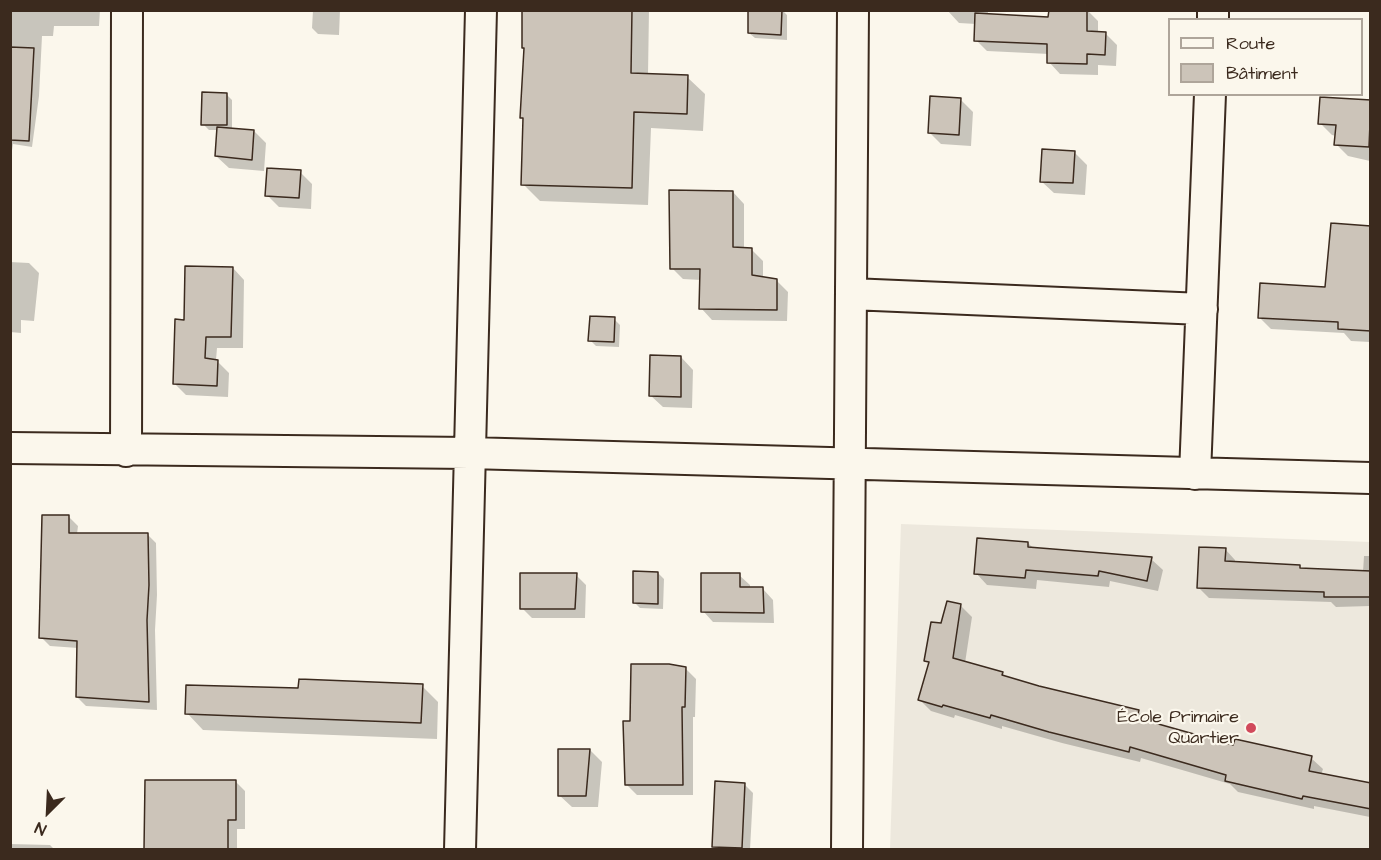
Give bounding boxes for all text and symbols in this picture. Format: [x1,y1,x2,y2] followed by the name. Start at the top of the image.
[1168,18,1363,96] legend
[1226,31,1275,56] text: Route
[1226,61,1298,86] text: Bâtiment
[1117,707,1239,750] place label: École Primaire Quartier
[1244,721,1258,735] marker: École Primaire Quartier
[18,782,78,842] north arrow
[32,816,50,841] text: N

